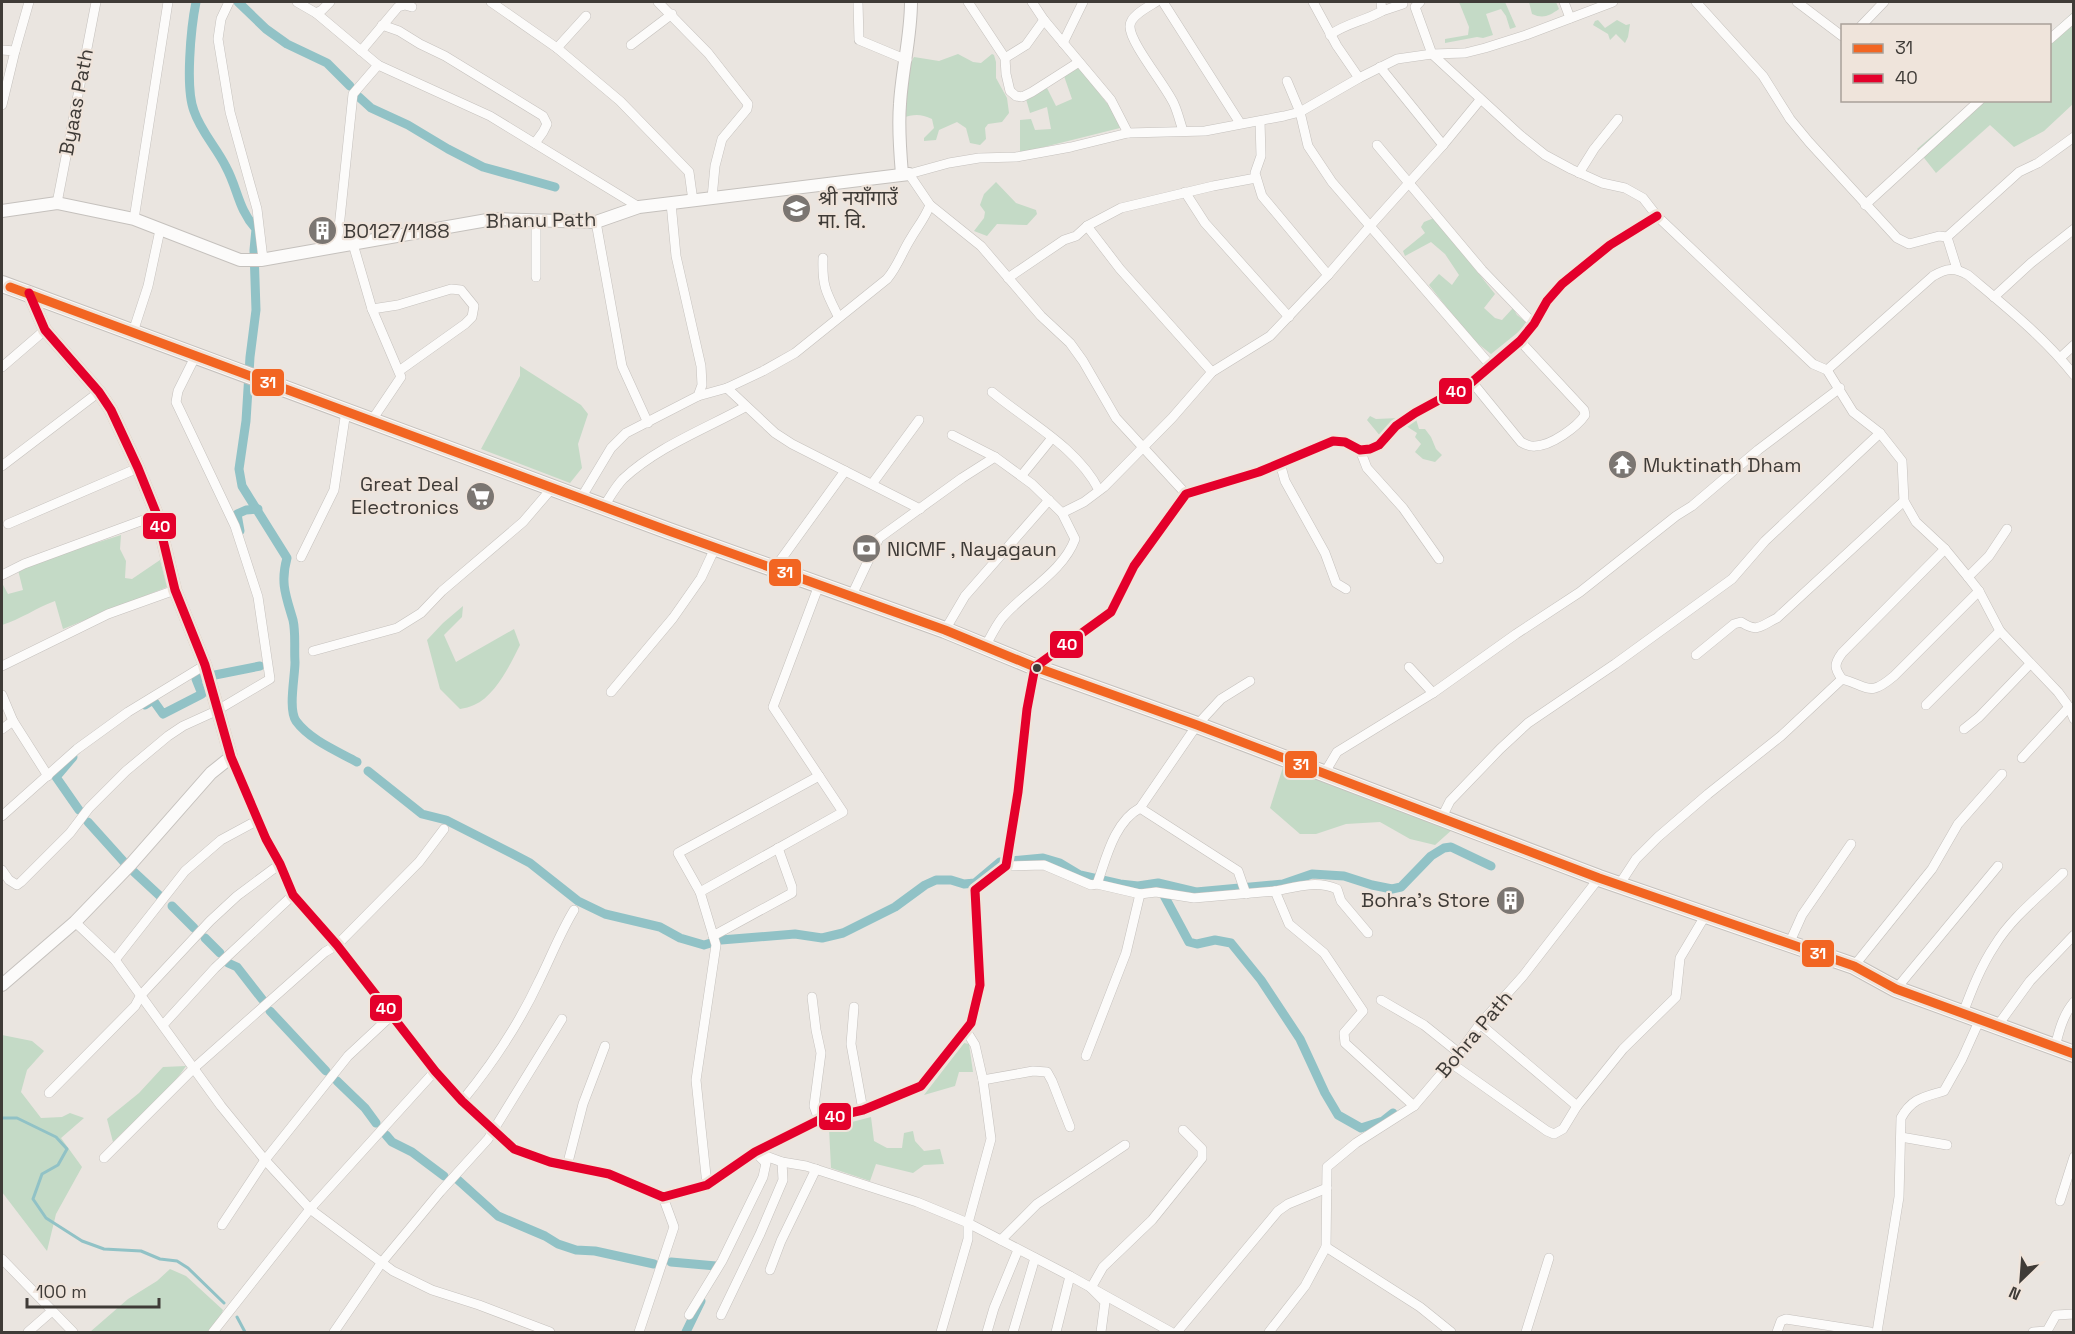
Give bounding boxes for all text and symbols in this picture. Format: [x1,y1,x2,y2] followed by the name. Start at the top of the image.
[1841,24,2051,102] legend
[1895,36,1913,59] text: 31
[53,46,99,158] street label: Byaas Path
[1895,66,1918,89] text: 40
[818,185,899,234] place label: श्री नयाँगाउँ मा. वि.
[781,193,813,225] school or university icon: श्री नयाँगाउँ मा. वि.
[485,206,597,234] street label: Bhanu Path
[306,215,338,247] building icon: B0127/1188
[343,218,450,244] place label: B0127/1188
[251,368,285,397] line badge: 31
[260,372,276,393] text: 31
[1438,377,1473,405] line badge: 40
[1446,381,1466,402] text: 40
[1606,449,1638,481] temple icon: Muktinath Dham
[1643,452,1801,478] place label: Muktinath Dham
[351,471,459,520] place label: Great Deal Electronics
[464,480,496,512] supermarket icon: Great Deal Electronics
[142,512,177,540] line badge: 40
[150,516,170,537] text: 40
[850,533,882,565] bank icon: NICMF , Nayagaun
[887,536,1057,562] place label: NICMF , Nayagaun
[768,558,802,587] line badge: 31
[777,562,793,583] text: 31
[1049,630,1084,659] line badge: 40
[1057,634,1077,655] text: 40
[1031,662,1043,674] unlabelled marker
[1284,750,1318,779] line badge: 31
[1293,754,1309,775] text: 31
[1495,884,1527,916] building icon: Bohra's Store
[1361,887,1490,913] place label: Bohra's Store
[1801,939,1835,968] line badge: 31
[1810,943,1826,964] text: 31
[1430,985,1518,1083] street label: Bohra Path
[369,994,403,1022] line badge: 40
[376,998,396,1019] text: 40
[818,1102,852,1131] line badge: 40
[825,1106,845,1127] text: 40
[1991,1250,2051,1310] north arrow
[27,1271,159,1309] scale bar
[36,1280,87,1303] text: 100 m
[2006,1281,2024,1305] text: N

